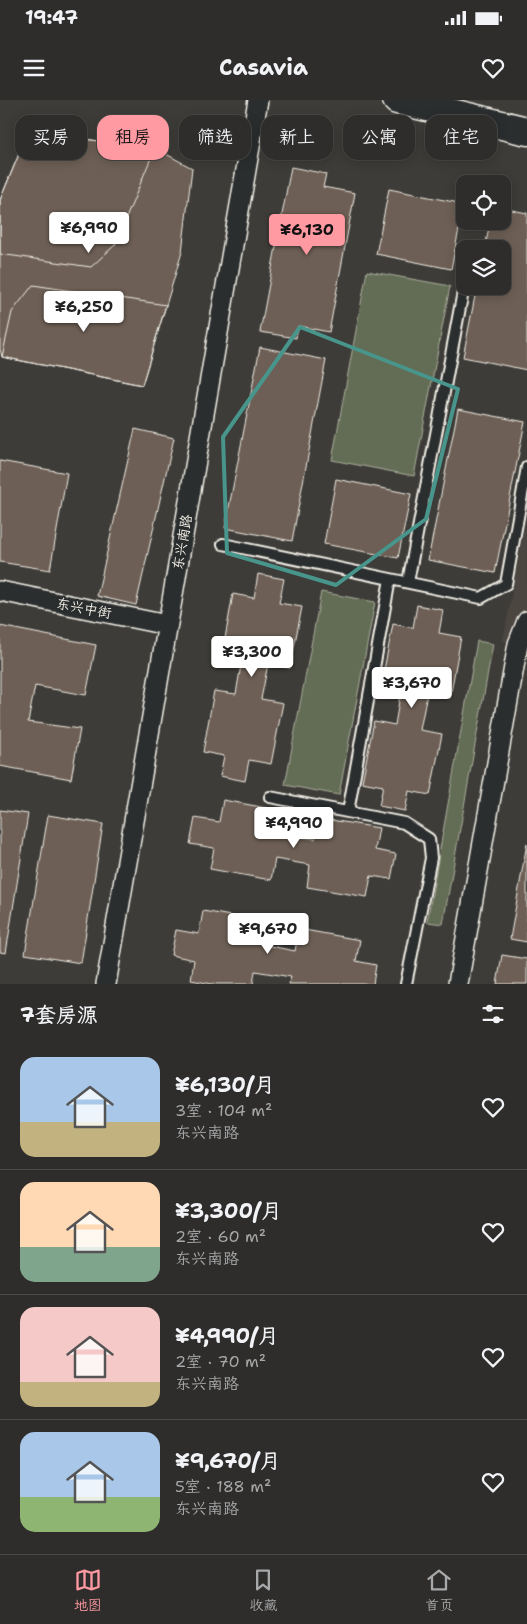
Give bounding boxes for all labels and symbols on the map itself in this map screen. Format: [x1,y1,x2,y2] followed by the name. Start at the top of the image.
[48,212,130,254] pin: ¥6,990
[266,214,348,256] pin: ¥6,130
[43,290,125,333] pin: ¥6,250
[168,513,196,571] street label: 东兴南路
[55,594,113,622] street label: 东兴中街
[211,636,293,678] pin: ¥3,300
[371,666,453,709] pin: ¥3,670
[253,806,335,849] pin: ¥4,990
[227,912,309,955] pin: ¥9,670

